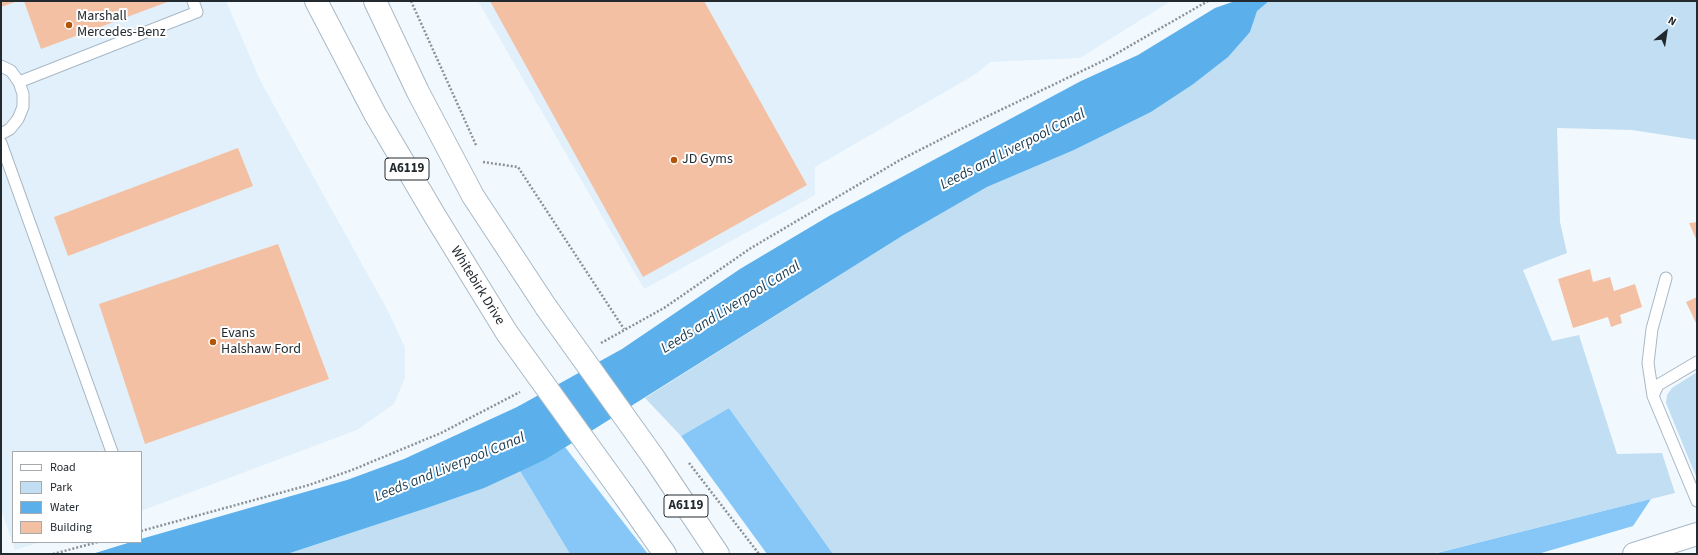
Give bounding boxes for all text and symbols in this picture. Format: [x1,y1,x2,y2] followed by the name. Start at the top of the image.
[77,9,166,42] place label: Marshall Mercedes-Benz
[1646,12,1686,52] north arrow
[1665,13,1679,29] text: N
[64,20,74,30] marker: Marshall Mercedes-Benz
[937,106,1089,194] water label: Leeds and Liverpool Canal
[682,152,733,168] place label: JD Gyms
[669,155,679,165] marker: JD Gyms
[385,158,429,180] road number: A6119
[446,244,508,328] street label: Whitebirk Drive
[658,258,804,358] water label: Leeds and Liverpool Canal
[221,326,301,358] place label: Evans Halshaw Ford
[208,337,218,347] marker: Evans Halshaw Ford
[372,430,528,506] water label: Leeds and Liverpool Canal
[12,451,142,543] legend
[50,459,76,476] text: Road
[50,479,72,496] text: Park
[664,495,708,517] road number: A6119
[50,499,79,516] text: Water
[50,519,92,536] text: Building

